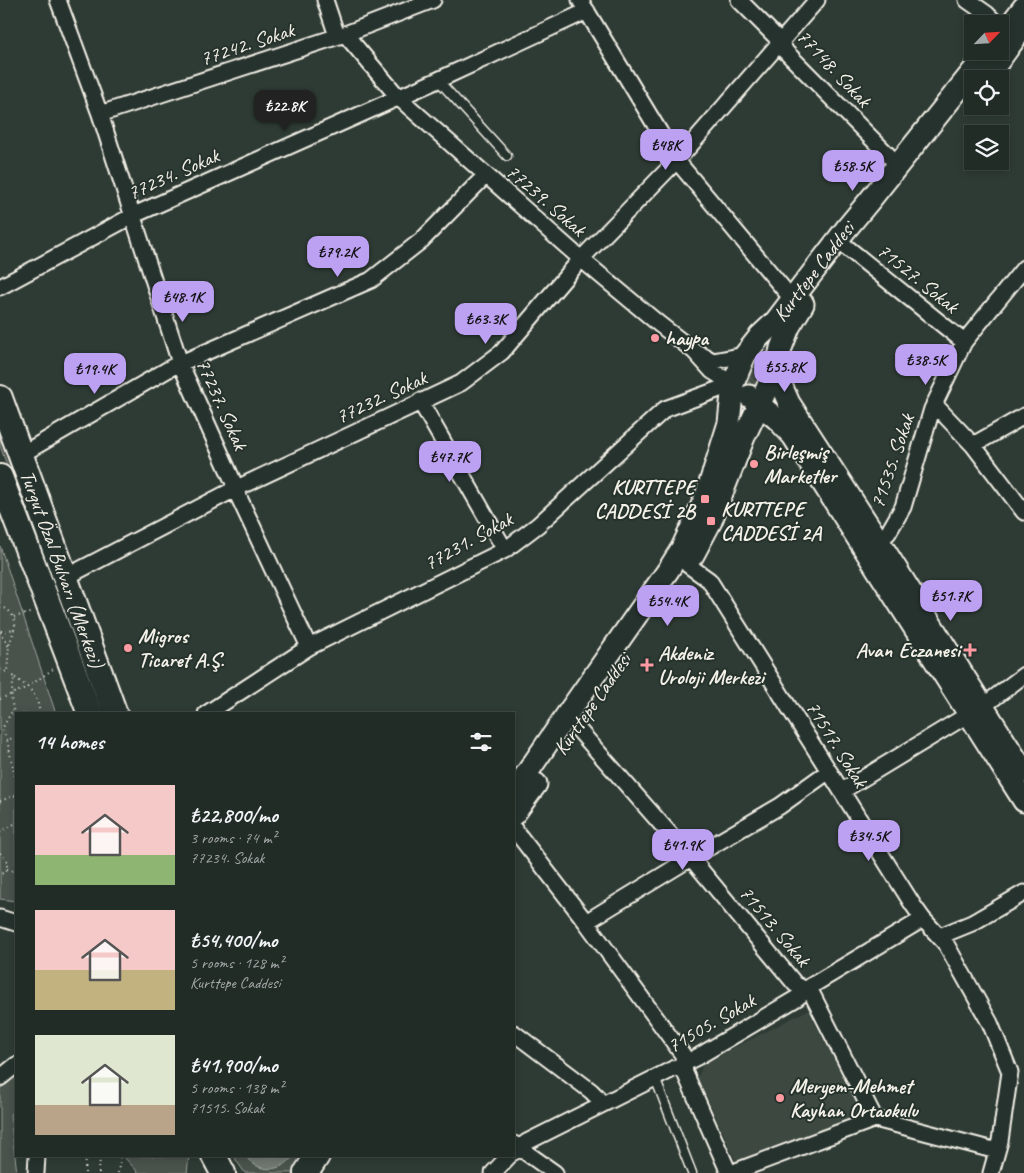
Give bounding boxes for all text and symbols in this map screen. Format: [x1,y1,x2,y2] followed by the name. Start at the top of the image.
[964,15,1009,60] north arrow
[964,15,1009,170] map controls
[197,16,299,71] street label: 77242. Sokak
[791,23,878,114] street label: 77148. Sokak
[964,70,1009,115] button: locate
[244,90,326,132] pin: ₺22.8K
[265,96,305,116] text: ₺22.8K
[964,125,1009,170] button: layers
[636,128,696,171] pin: ₺48K
[651,135,681,155] text: ₺48K
[123,142,224,206] street label: 77234. Sokak
[812,150,894,192] pin: ₺58.5K
[833,156,873,176] text: ₺58.5K
[501,158,592,243] street label: 77239. Sokak
[767,214,862,327] street label: Kurttepe Caddesi
[297,236,379,278] pin: ₺79.2K
[872,237,965,320] street label: 71527. Sokak
[318,242,358,262] text: ₺79.2K
[142,280,224,323] pin: ₺48.1K
[163,287,203,307] text: ₺48.1K
[445,302,527,345] pin: ₺63.3K
[466,309,506,329] text: ₺63.3K
[665,325,709,352] place label: haypa
[649,332,661,344] marker: haypa
[885,344,967,386] pin: ₺38.5K
[744,350,826,393] pin: ₺55.8K
[906,350,946,370] text: ₺38.5K
[54,352,136,395] pin: ₺19.4K
[190,354,254,455] street label: 77237. Sokak
[765,357,805,377] text: ₺55.8K
[75,359,115,379] text: ₺19.4K
[331,364,432,429] street label: 77232. Sokak
[864,409,921,511] street label: 71535. Sokak
[764,439,839,489] place label: Birleşmiş Marketler
[409,440,491,483] pin: ₺47.7K
[430,447,470,467] text: ₺47.7K
[748,458,760,470] marker: Birleşmiş Marketler
[14,467,110,672] street label: Turgut Özal Bulvarı (Merkezi)
[595,474,698,524] place label: KURTTEPE CADDESİ 2B
[699,493,711,505] marker: KURTTEPE CADDESİ 2B
[721,496,822,546] place label: KURTTEPE CADDESİ 2A
[419,505,518,576] street label: 77231. Sokak
[705,515,717,527] marker: KURTTEPE CADDESİ 2A
[910,580,992,622] pin: ₺51.7K
[627,584,709,627] pin: ₺54.4K
[931,586,971,606] text: ₺51.7K
[648,591,688,611] text: ₺54.4K
[138,623,225,673] place label: Migros Ticaret A.Ş.
[856,637,963,663] place label: Avan Eczanesi
[658,640,767,690] place label: Akdeniz Uroloji Merkezi
[122,642,134,654] marker: Migros Ticaret A.Ş.
[964,644,976,656] marker: Avan Eczanesi
[547,645,638,760] street label: Kurttepe Caddesi
[640,658,654,672] marker: Akdeniz Uroloji Merkezi
[800,696,875,793] street label: 71517. Sokak
[467,728,495,756] icon: filters
[35,729,104,755] text: 14 homes
[190,802,278,828] text: ₺22,800/mo
[75,805,135,865] icon: home
[828,820,910,862] pin: ₺34.5K
[849,826,889,846] text: ₺34.5K
[190,828,276,848] text: 3 rooms · 74 m²
[642,828,724,871] pin: ₺41.9K
[663,835,703,855] text: ₺41.9K
[190,848,264,868] text: 77234. Sokak
[734,880,817,973] street label: 71513. Sokak
[190,927,277,953] text: ₺54,400/mo
[75,930,135,990] icon: home
[190,953,284,973] text: 5 rooms · 128 m²
[190,973,280,993] text: Kurttepe Caddesi
[662,987,761,1059] street label: 71505. Sokak
[190,1052,278,1078] text: ₺41,900/mo
[75,1055,135,1115] icon: home
[790,1073,920,1123] place label: Meryem-Mehmet Kayhan Ortaokulu
[190,1078,284,1098] text: 5 rooms · 138 m²
[774,1092,786,1104] marker: Meryem-Mehmet Kayhan Ortaokulu
[190,1098,264,1118] text: 71515. Sokak

